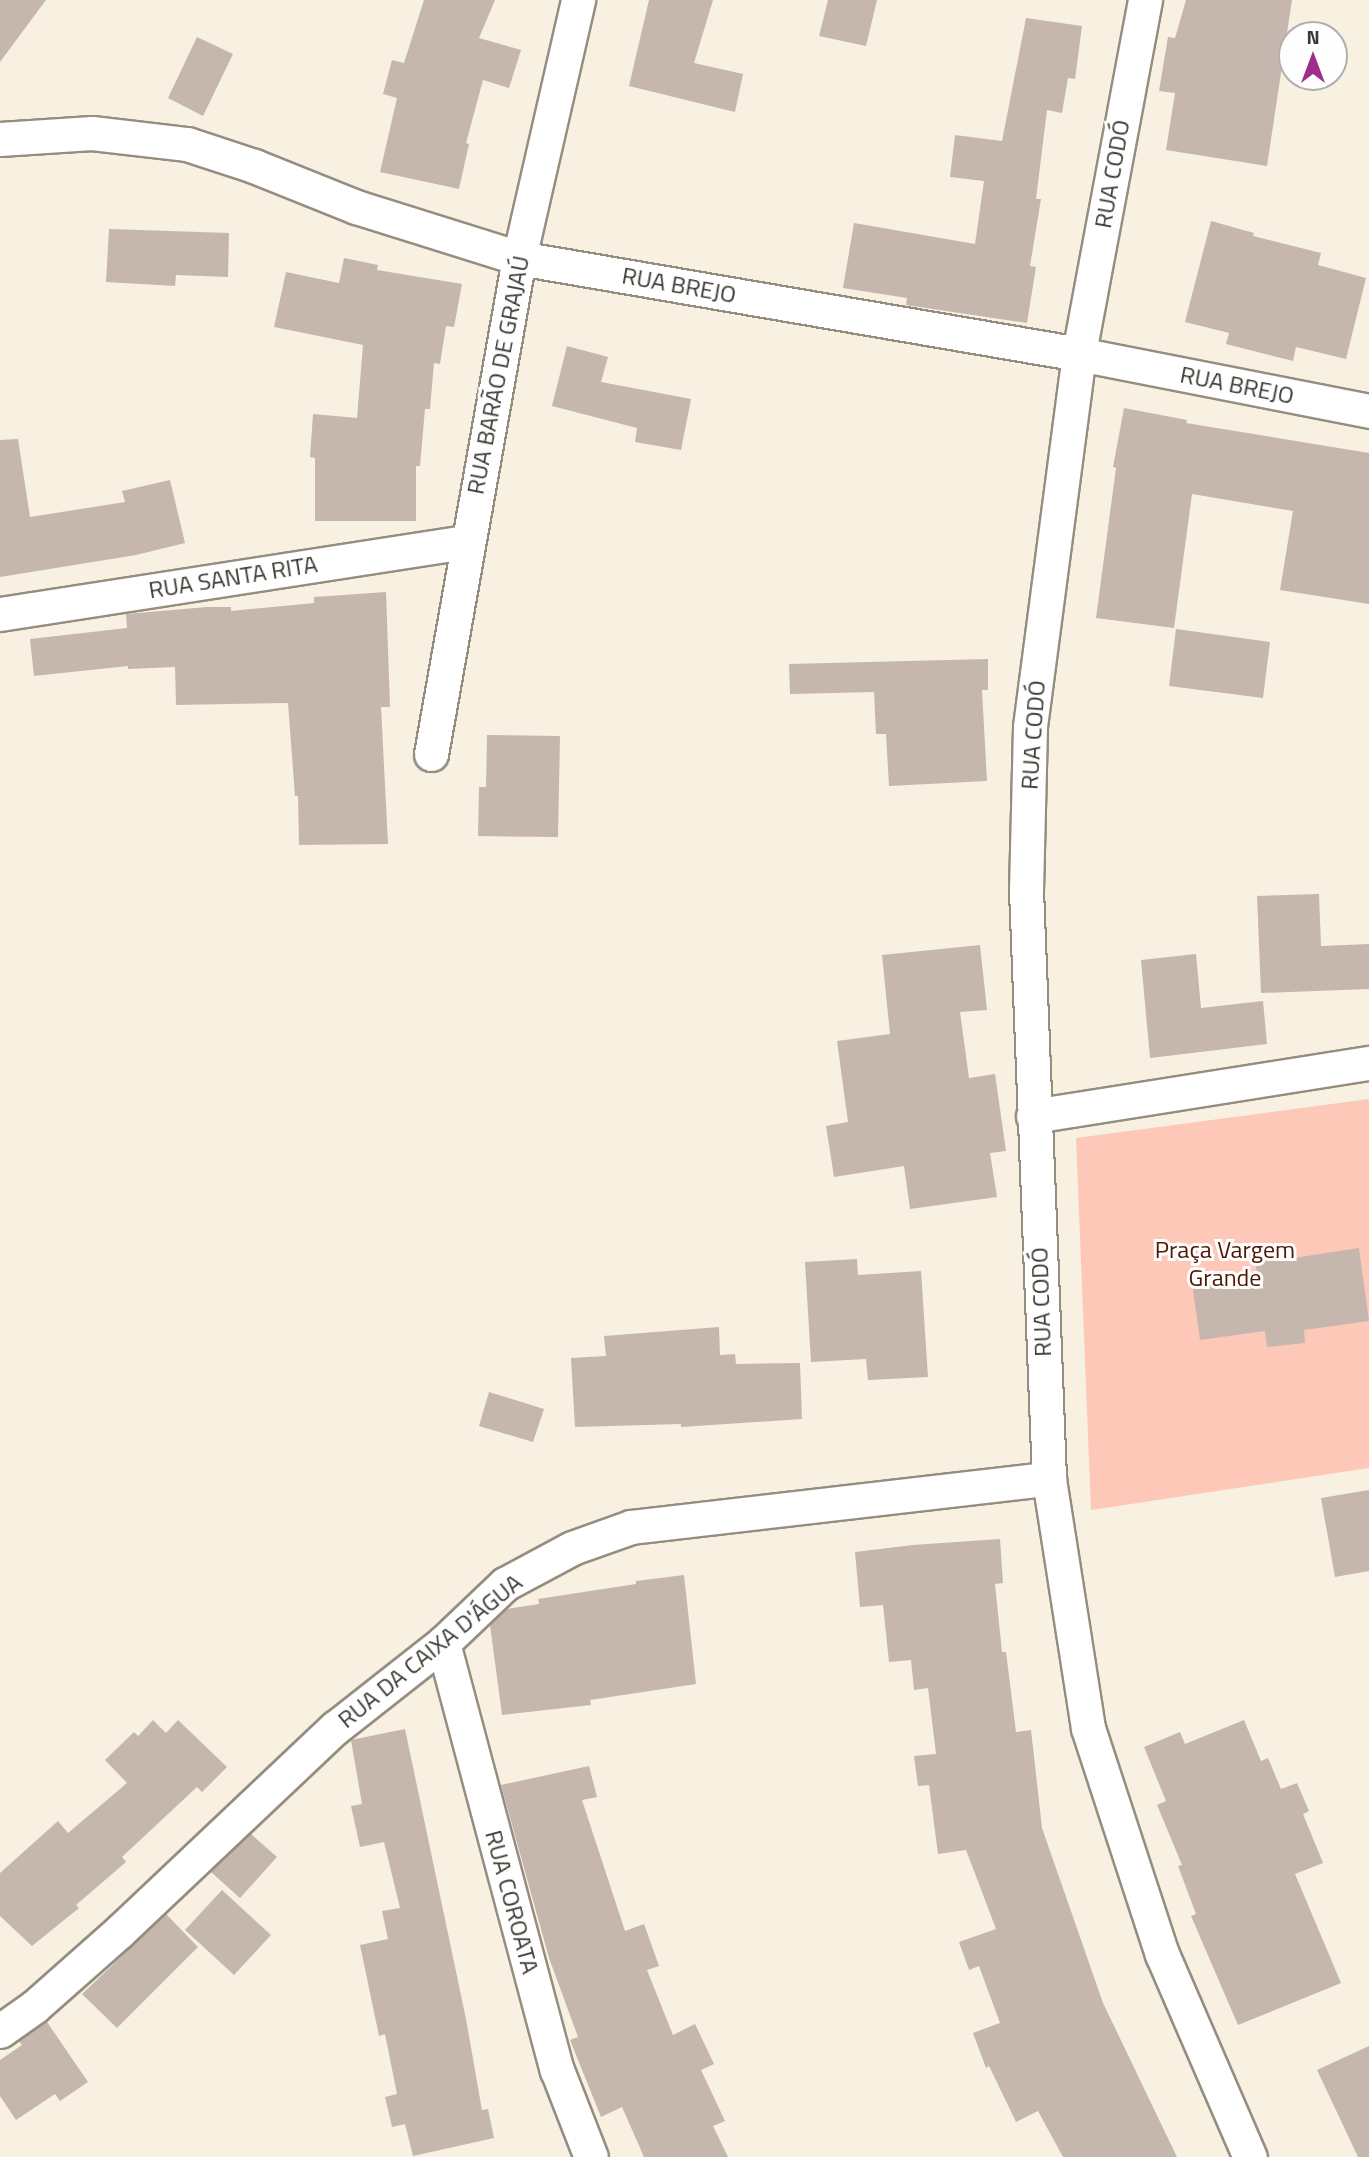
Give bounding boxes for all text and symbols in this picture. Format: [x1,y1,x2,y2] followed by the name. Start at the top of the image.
[1278,21,1348,91] north arrow
[1306,22,1320,51] text: N
[1088,118,1136,230] street label: RUA CODÓ
[461,253,535,497] street label: RUA BARÃO DE GRAJAÚ
[620,261,738,309] street label: RUA BREJO
[1178,360,1296,410] street label: RUA BREJO
[147,549,319,605] street label: RUA SANTA RITA
[1015,679,1051,791] street label: RUA CODÓ
[1155,1236,1295,1292] park label: Praça Vargem Grande
[1025,1247,1057,1357] street label: RUA CODÓ
[332,1568,528,1734] street label: RUA DA CAIXA D'ÁGUA
[479,1827,545,1977] street label: RUA COROATA

